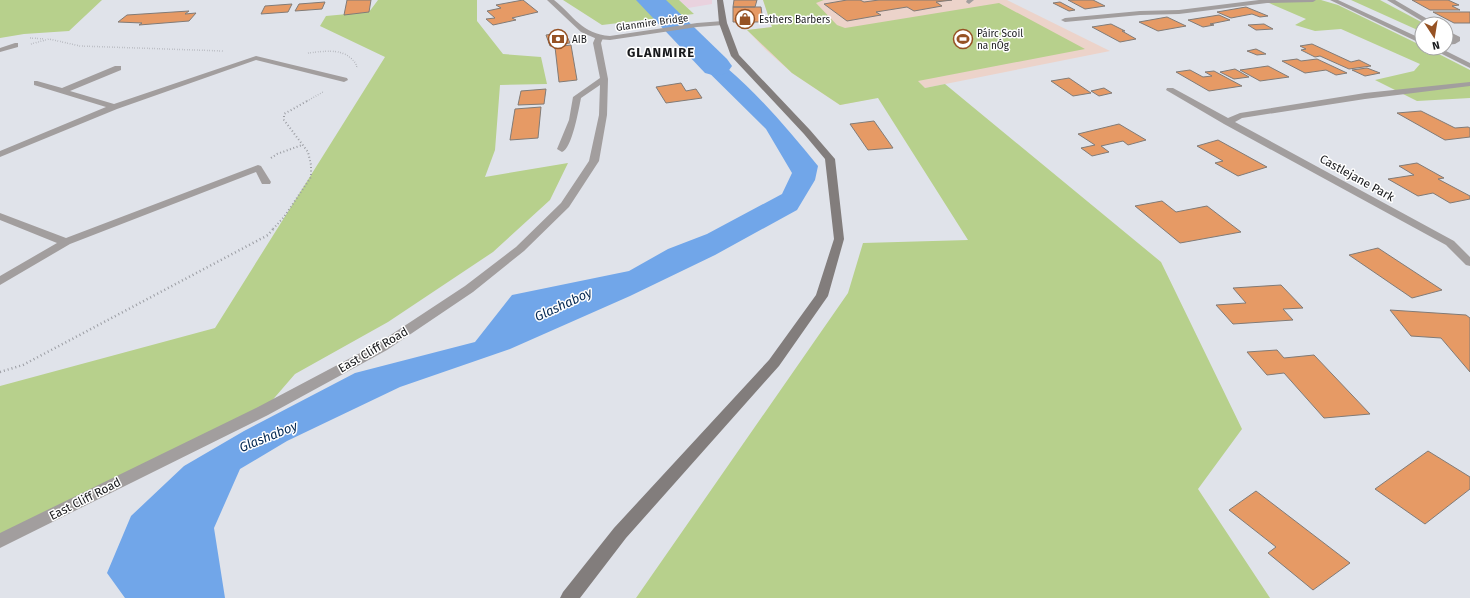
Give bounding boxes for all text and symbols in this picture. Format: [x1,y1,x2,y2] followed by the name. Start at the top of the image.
[734,8,756,30] shop icon: Esthers Barbers
[615,12,689,34] street label: Glanmire Bridge
[759,14,830,26] place label: Esthers Barbers
[1414,16,1454,56] north arrow
[547,28,569,50] bank icon: AIB
[952,28,974,50] sports icon: Páirc Scoil na nÓg
[977,28,1023,52] place label: Páirc Scoil na nÓg
[572,34,587,46] place label: AIB
[1431,38,1441,52] text: N
[627,45,695,60] district label: GLANMIRE
[1317,152,1397,205] street label: Castlejane Park
[532,284,595,324] water label: Glashaboy
[336,324,410,376] street label: East Cliff Road
[237,418,300,455] water label: Glashaboy
[47,475,123,523] street label: East Cliff Road

